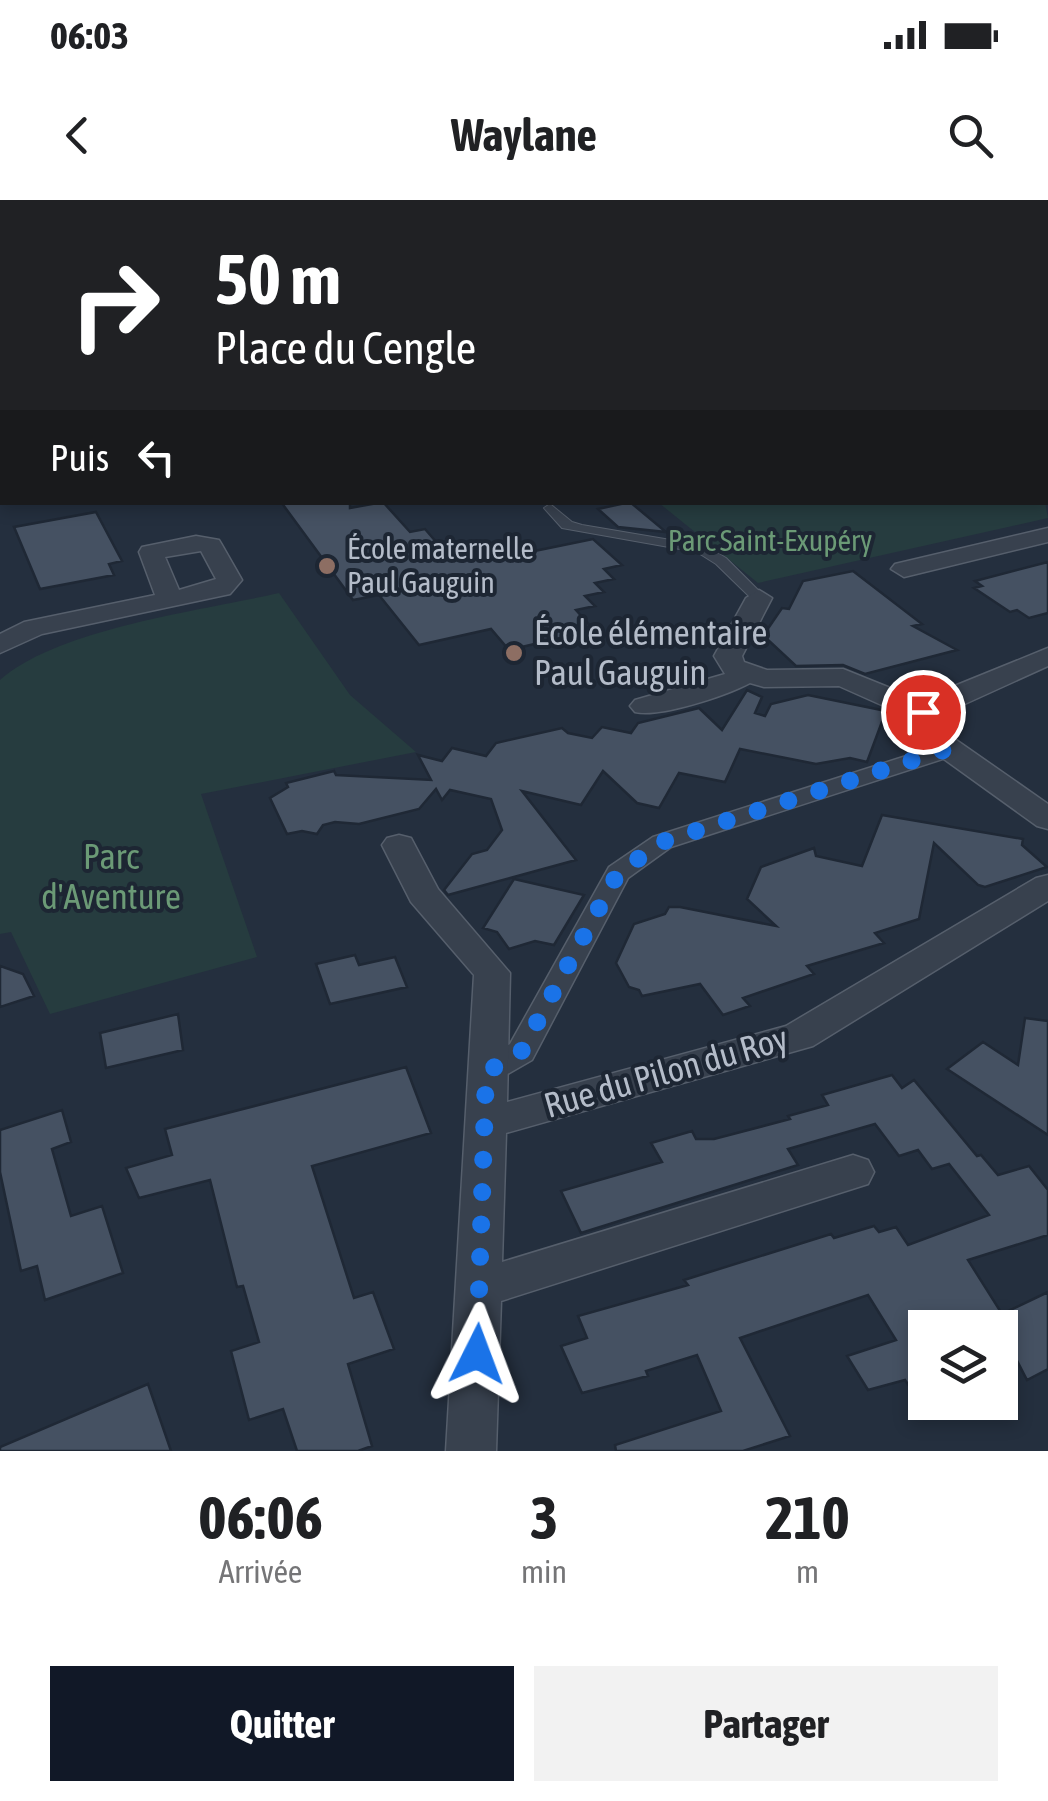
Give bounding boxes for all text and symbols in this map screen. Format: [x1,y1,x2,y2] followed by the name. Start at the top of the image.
[50,14,129,57] text: 06:03
[50,108,105,163] icon: back
[943,108,998,163] icon: search
[451,109,597,161] text: Waylane
[215,239,341,319] text: 50 m
[50,240,180,370] icon: right
[215,322,476,374] text: Place du Cengle
[129,430,184,485] icon: left
[50,436,109,479] text: Puis
[668,523,872,557] park label: Parc Saint-Exupéry
[347,531,534,599] place label: École maternelle Paul Gauguin
[316,555,338,577] marker: École maternelle Paul Gauguin
[534,612,767,692] place label: École élémentaire Paul Gauguin
[503,642,525,664] marker: École élémentaire Paul Gauguin
[881,670,966,755] pin
[896,685,951,740] icon: arrive
[41,836,181,916] park label: Parc d'Aventure
[539,1017,792,1125] street label: Rue du Pilon du Roy
[425,1302,529,1406] position arrow
[908,1310,1018,1420] map controls
[908,1310,1018,1420] button: layers
[198,1483,323,1552] text: 06:06
[530,1483,558,1552] text: 3
[765,1483,850,1552] text: 210
[219,1553,302,1590] text: Arrivée
[521,1553,567,1590] text: min
[796,1553,819,1590] text: m
[50,1666,514,1781] button: Quitter
[534,1666,998,1781] button: Partager

